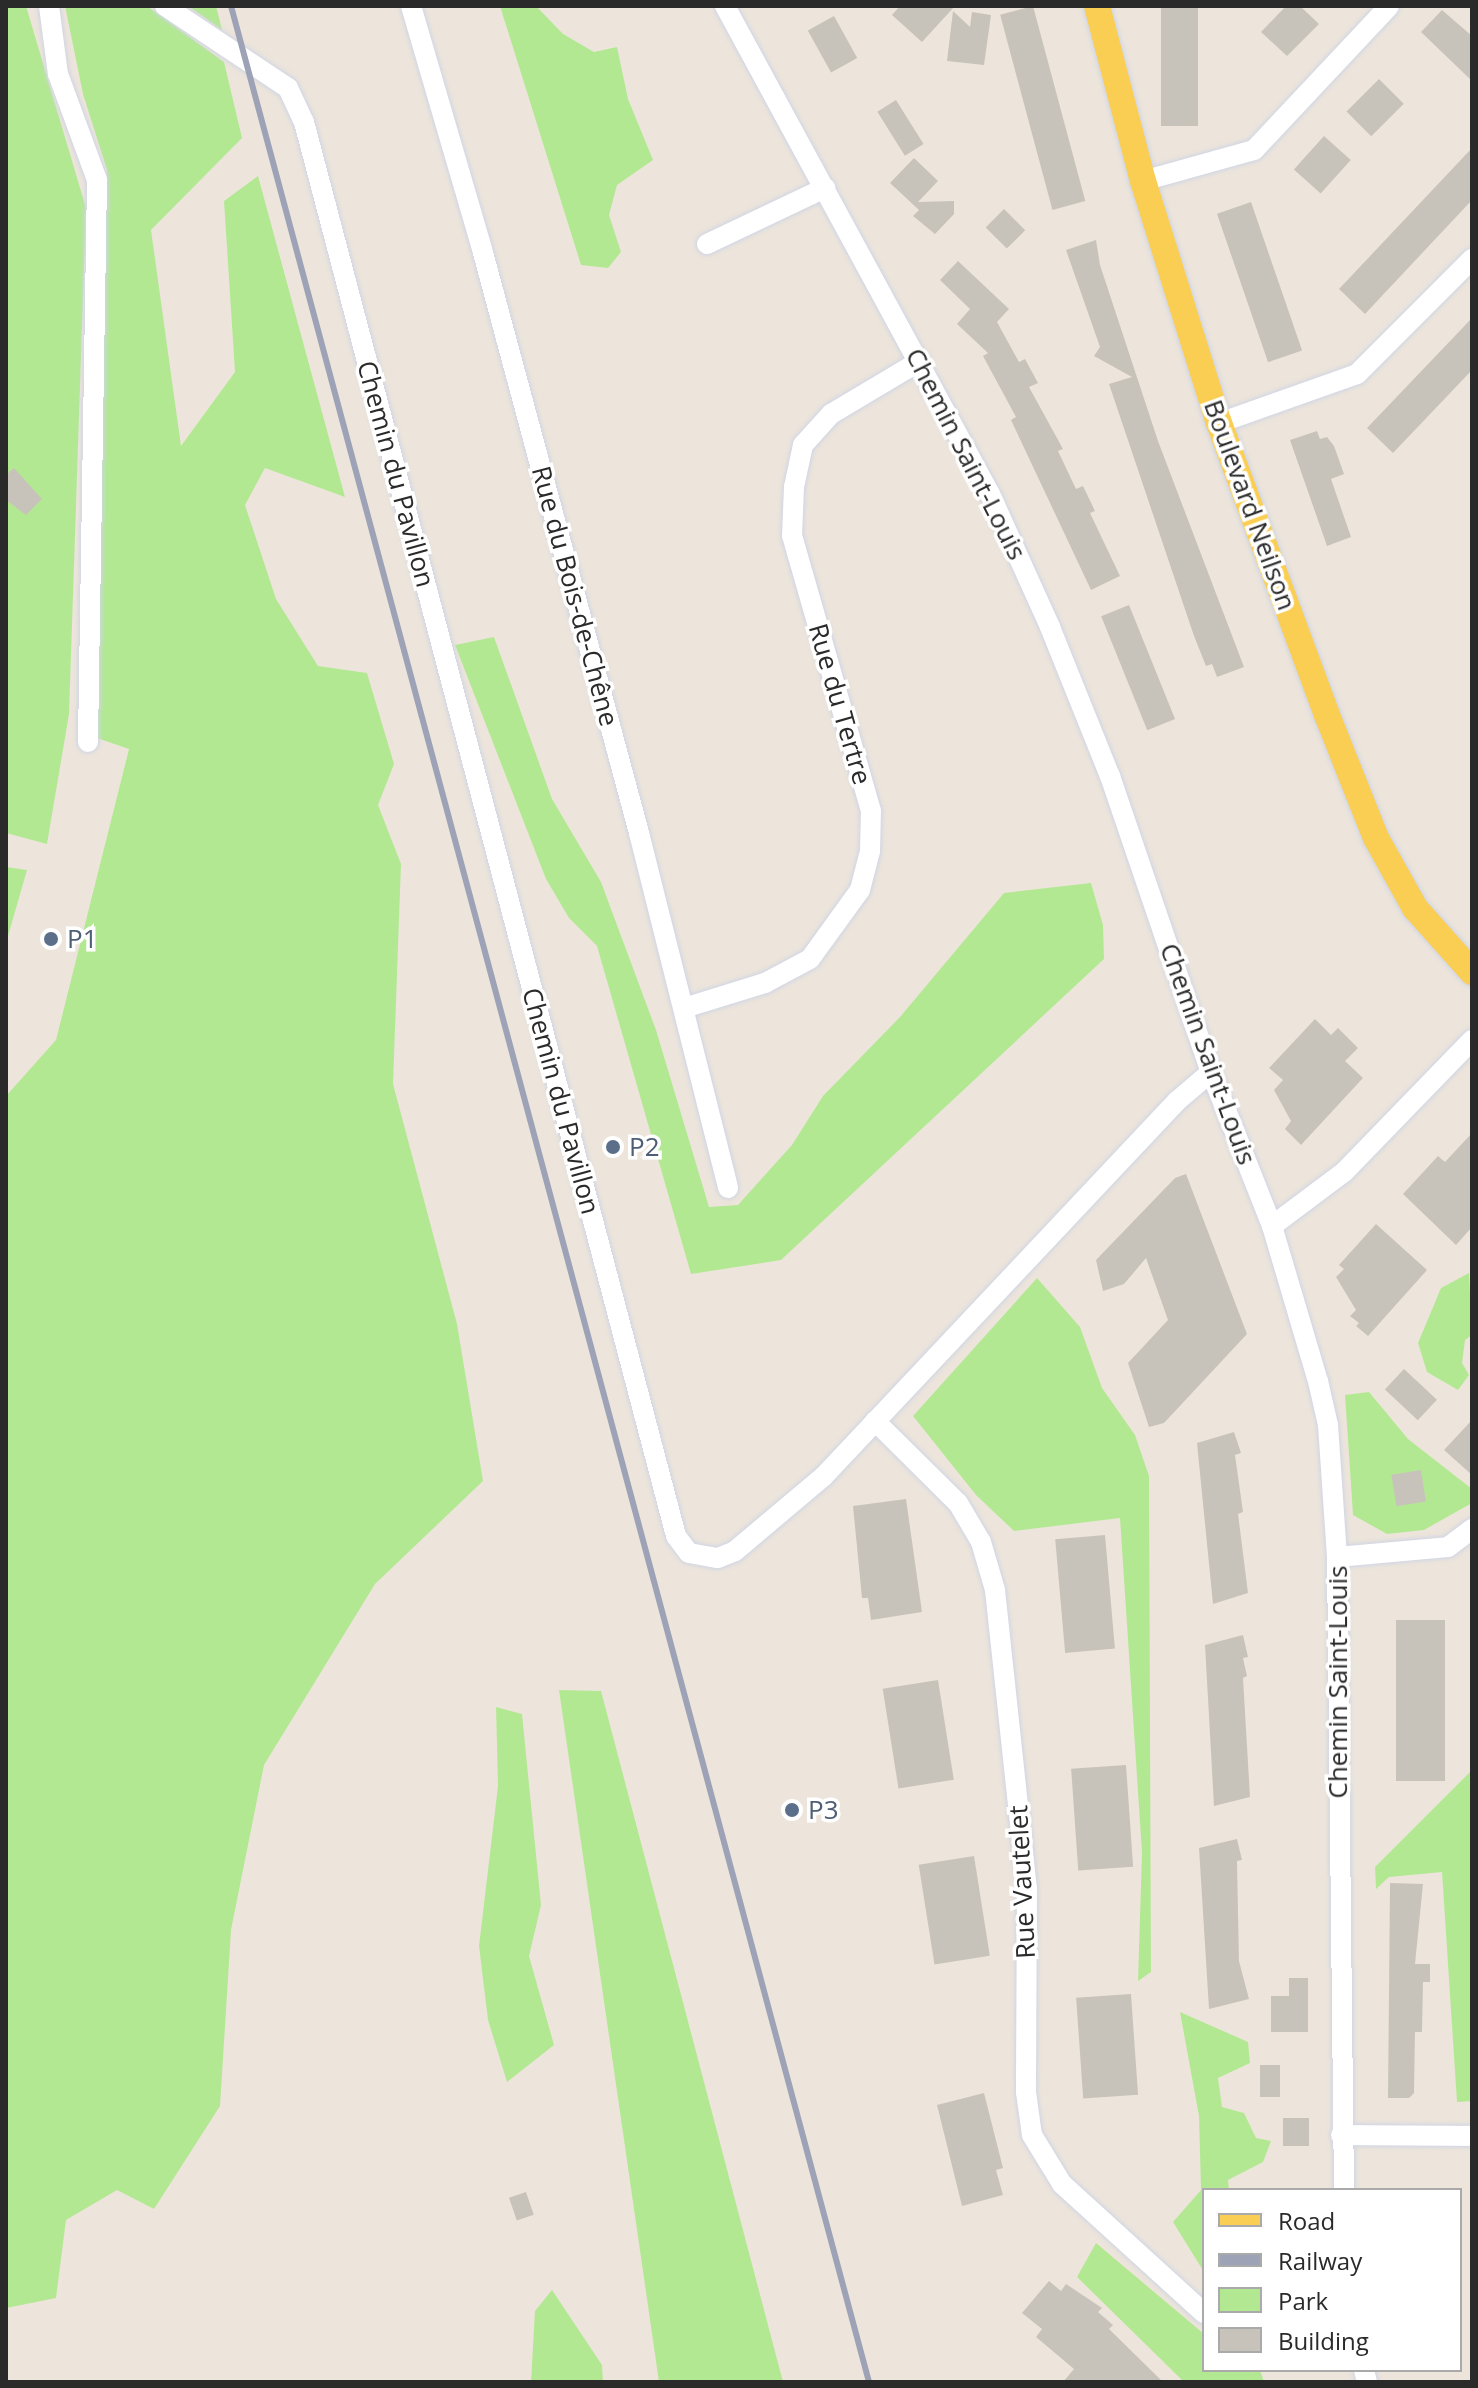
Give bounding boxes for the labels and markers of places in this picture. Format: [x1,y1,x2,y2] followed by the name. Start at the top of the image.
[67,923,98,955] place label: P1
[42,930,60,948] marker: P1
[629,1131,660,1163] place label: P2
[604,1138,622,1156] marker: P2
[808,1794,839,1826] place label: P3
[783,1801,801,1819] marker: P3

